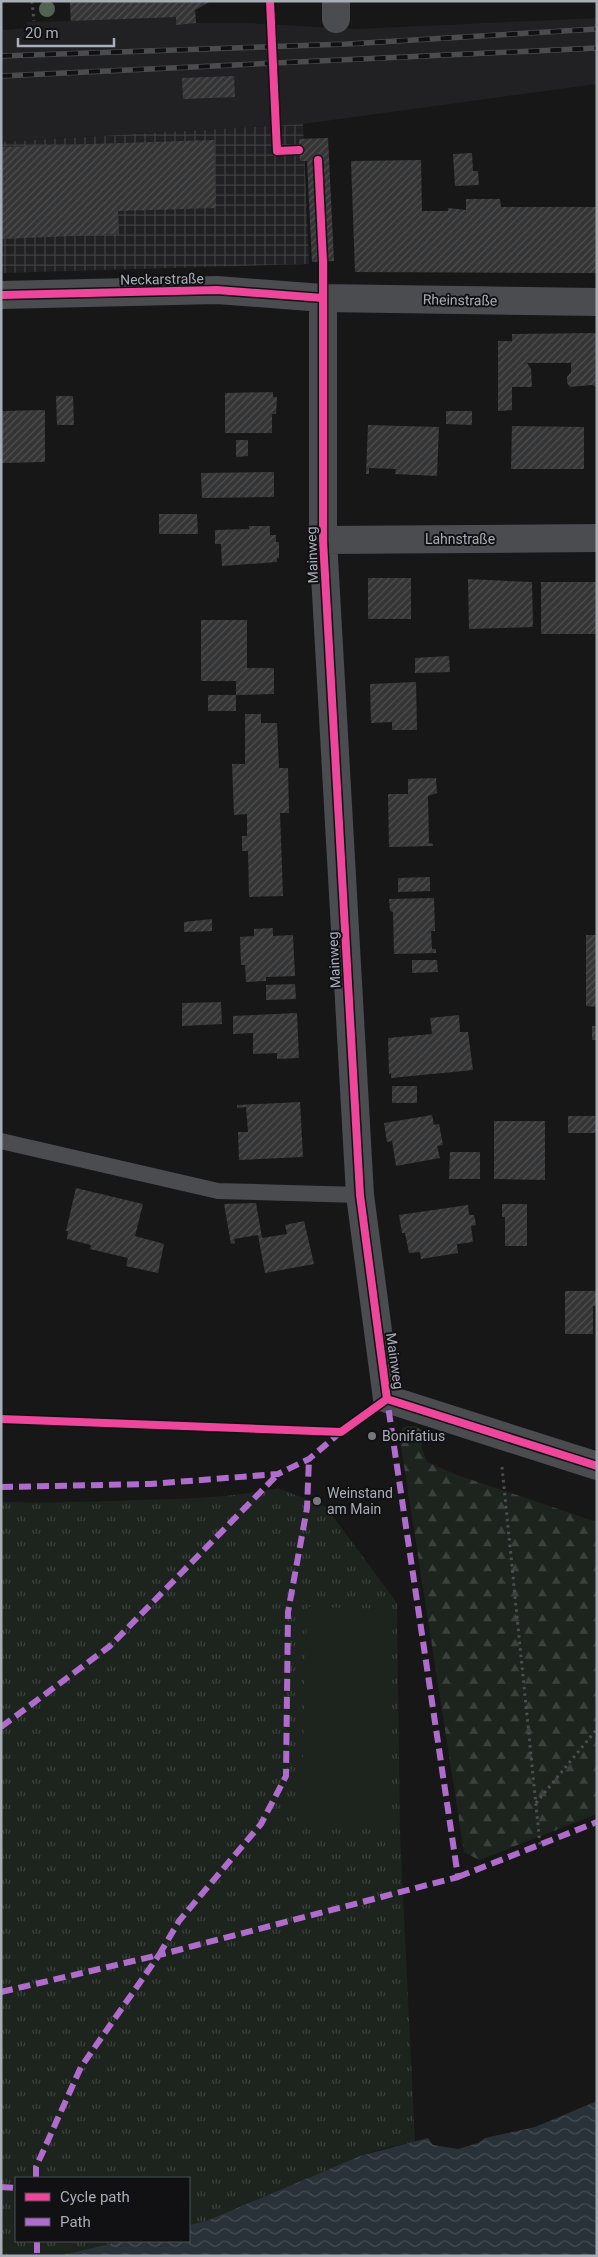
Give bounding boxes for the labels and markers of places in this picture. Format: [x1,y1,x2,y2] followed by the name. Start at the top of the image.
[382,1428,445,1444] place label: Bonifatius
[366,1430,378,1442] marker: Bonifatius
[327,1485,393,1517] place label: Weinstand am Main
[311,1495,323,1507] marker: Weinstand am Main

